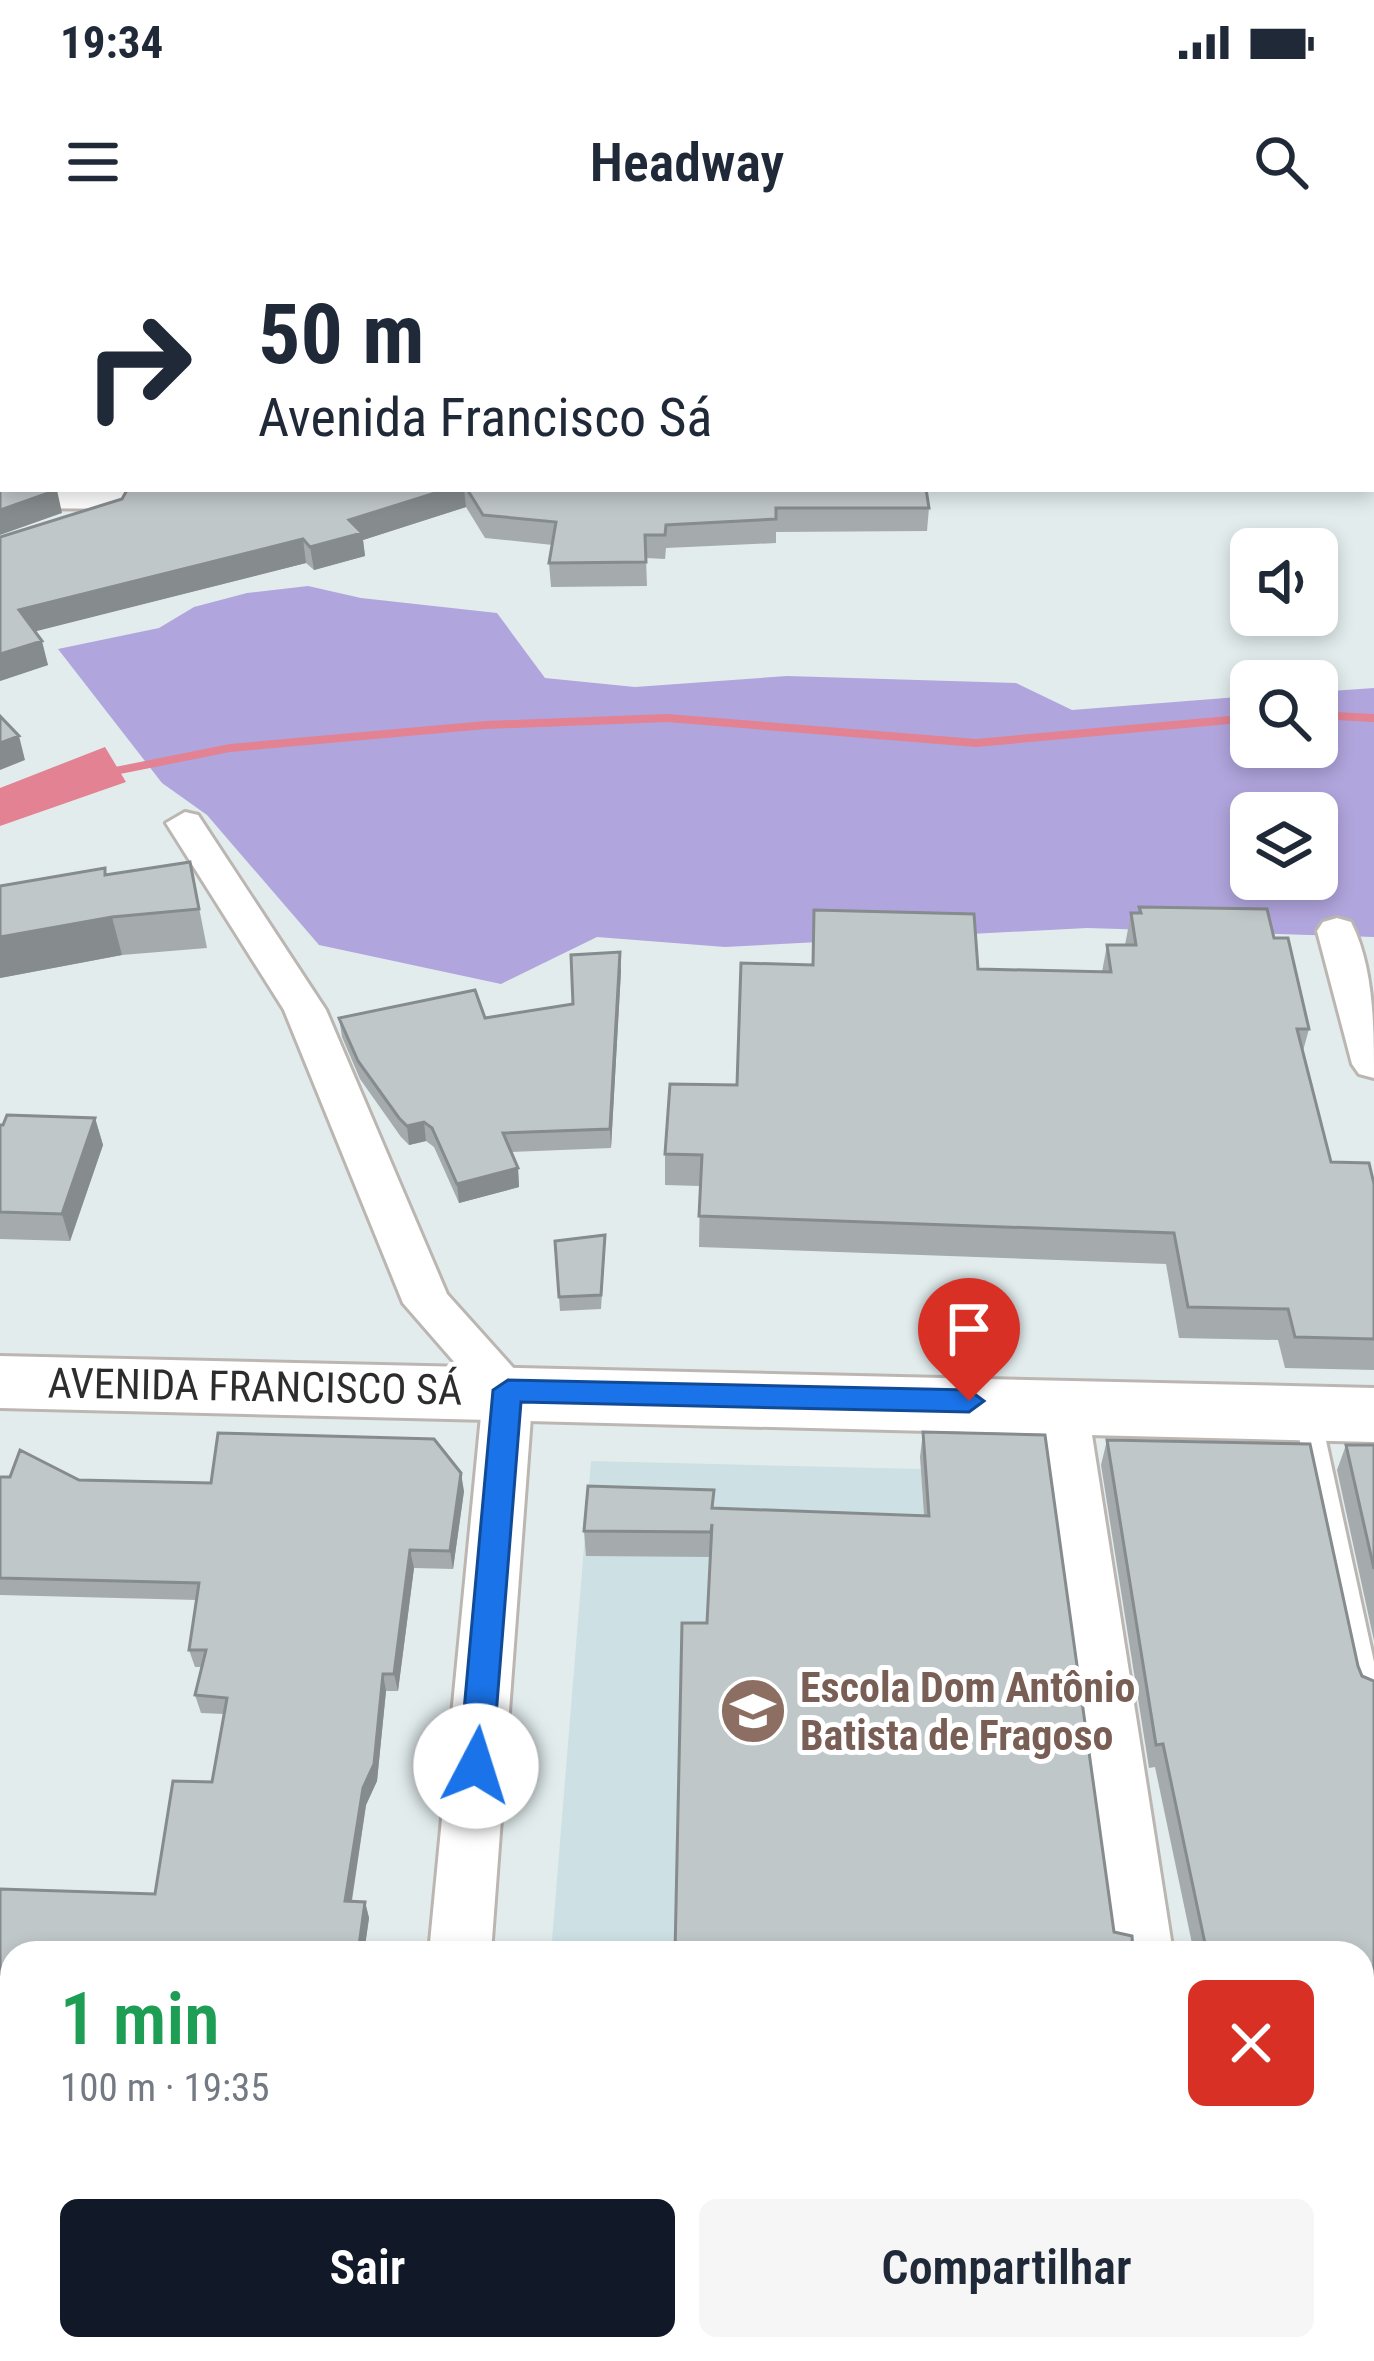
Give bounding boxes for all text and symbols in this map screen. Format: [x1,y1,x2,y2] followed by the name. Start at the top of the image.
[60,16,163,69] text: 19:34
[60,129,126,195] icon: menu
[1248,129,1314,195] icon: search
[590,131,784,194] text: Headway
[258,285,425,384] text: 50 m
[60,288,216,444] icon: right
[258,386,712,449] text: Avenida Francisco Sá
[1230,528,1338,900] map controls
[1230,528,1338,636] button: sound
[1230,660,1338,768] button: search
[1230,792,1338,900] button: layers
[918,1278,1020,1401] pin
[936,1296,1002,1362] icon: arrive
[47,1358,463,1415] street label: AVENIDA FRANCISCO SÁ
[800,1663,1136,1760] place label: Escola Dom Antônio Batista de Fragoso
[718,1676,788,1746] school or university icon: Escola Dom Antônio Batista de Fragoso
[413,1703,539,1829] position arrow
[60,1977,219,2062] text: 1 min
[1188,1980,1314,2106] button: close
[60,2065,270,2111] text: 100 m · 19:35
[60,2199,675,2337] button: Sair
[699,2199,1314,2337] button: Compartilhar

